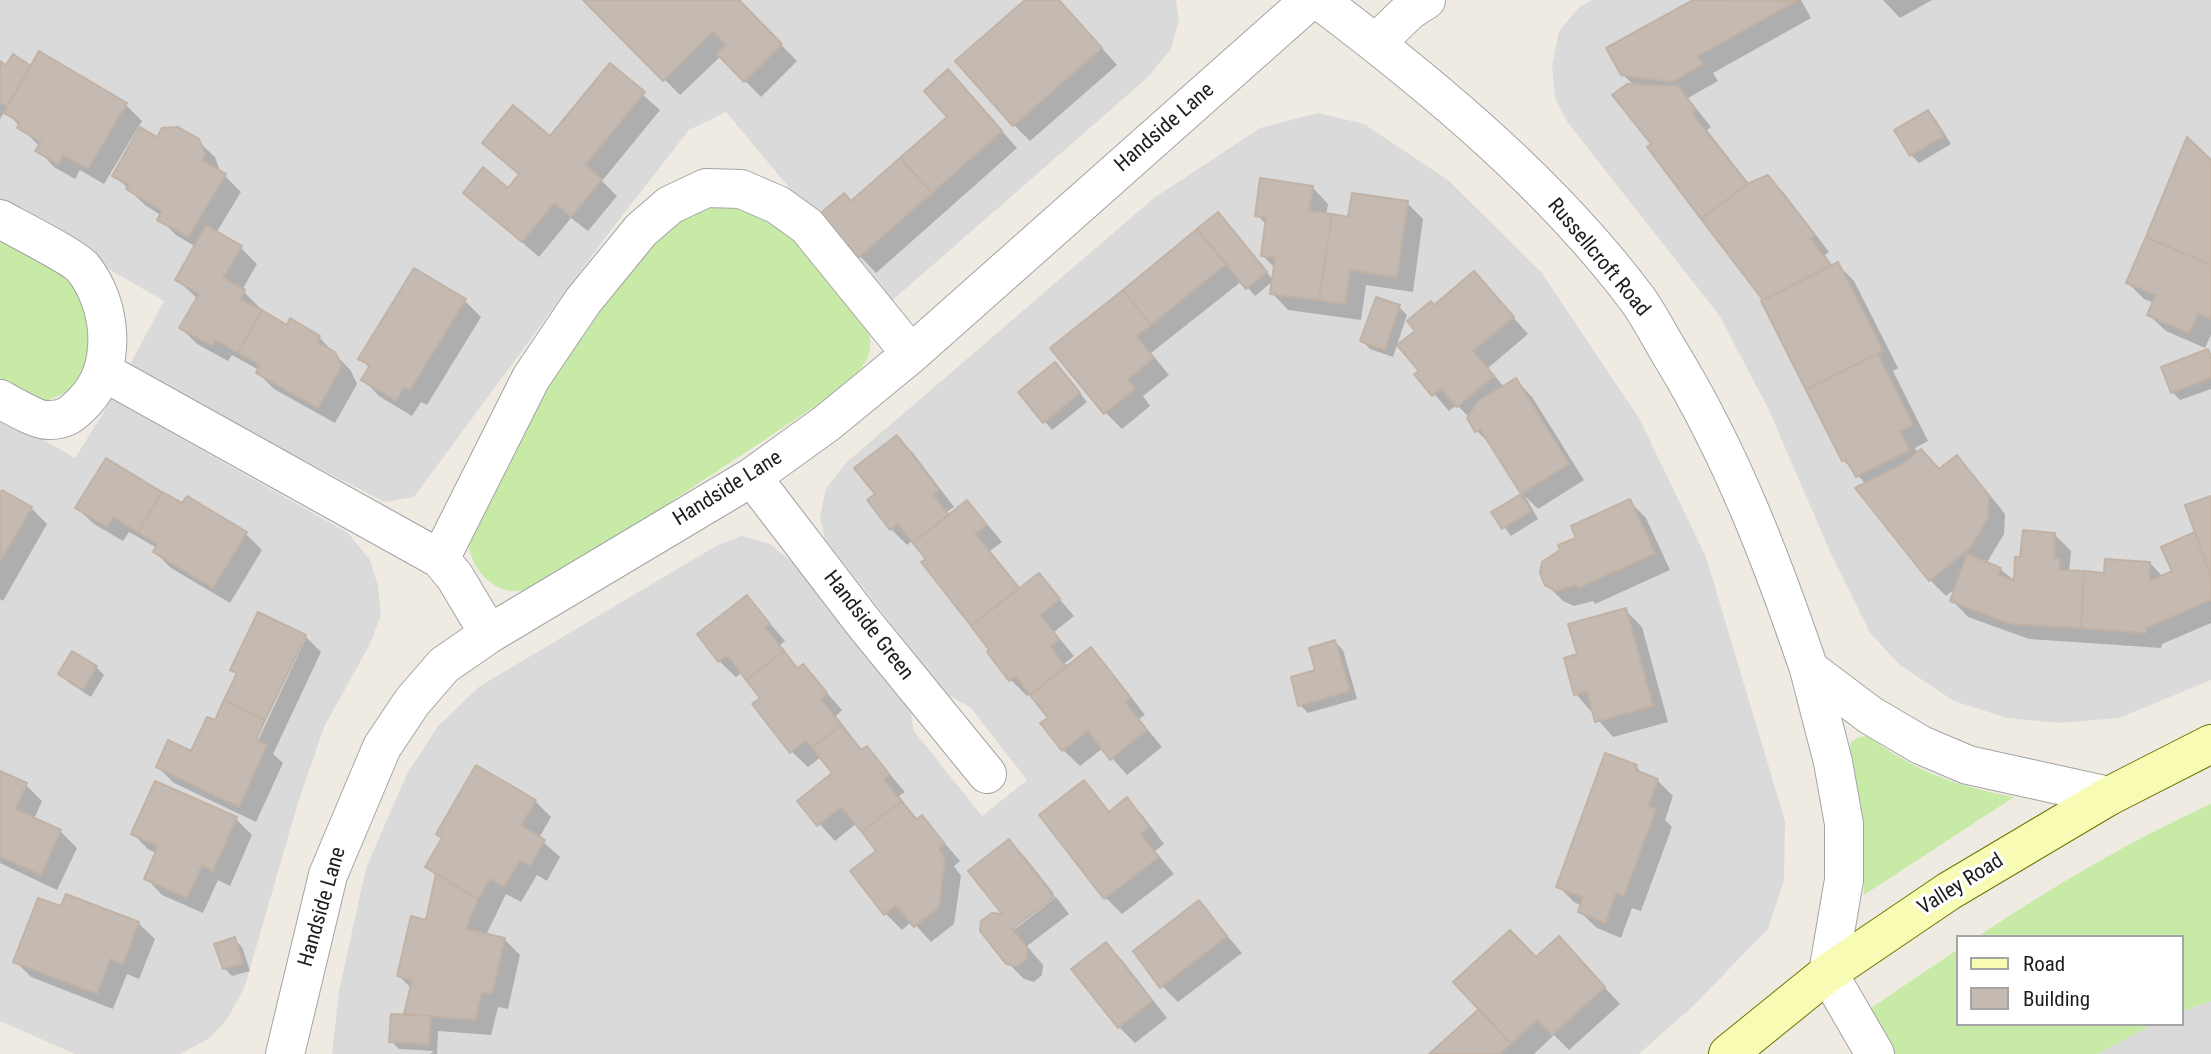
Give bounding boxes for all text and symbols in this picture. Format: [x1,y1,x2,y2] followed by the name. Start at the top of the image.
[1110,78,1220,178] street label: Handside Lane
[1541,194,1655,322] street label: Russellcroft Road
[669,446,787,532] street label: Handside Lane
[818,566,918,686] street label: Handside Green
[294,844,352,970] street label: Handside Lane
[1913,849,2009,921] street label: Valley Road
[1955,935,2183,1026] legend
[2023,952,2065,976] text: Road
[2023,987,2090,1011] text: Building

